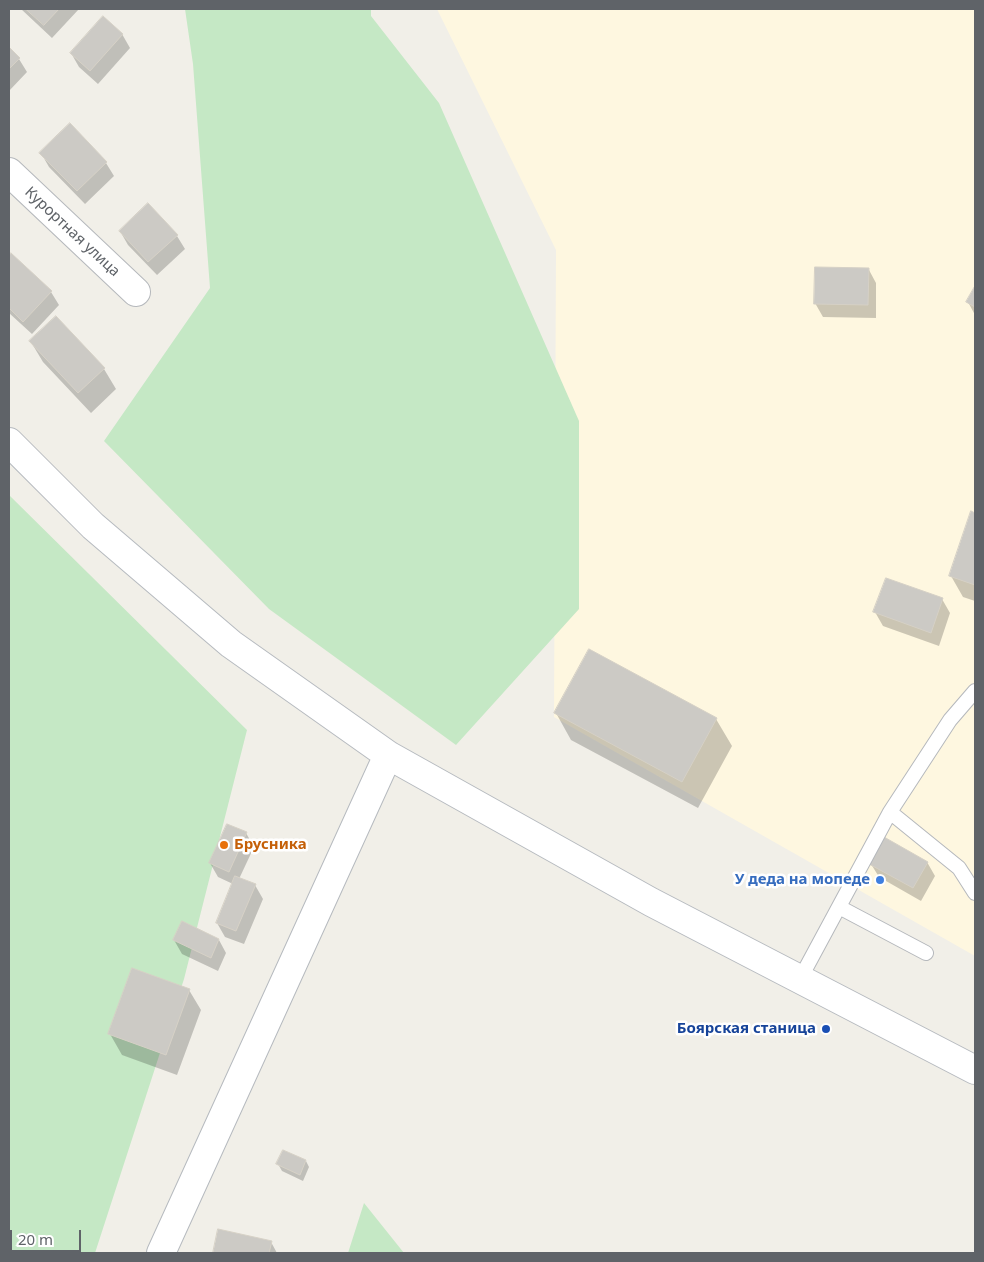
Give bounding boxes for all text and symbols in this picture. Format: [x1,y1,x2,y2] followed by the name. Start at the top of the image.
[21,183,123,281] street label: Курортная улица
[234,836,307,854] place label: Брусника
[218,839,230,851] marker: Брусника
[735,871,870,889] place label: У деда на мопеде
[874,874,886,886] marker: У деда на мопеде
[677,1020,816,1038] place label: Боярская станица
[820,1023,832,1035] marker: Боярская станица
[12,1220,84,1252] scale bar
[18,1229,53,1249] text: 20 m

